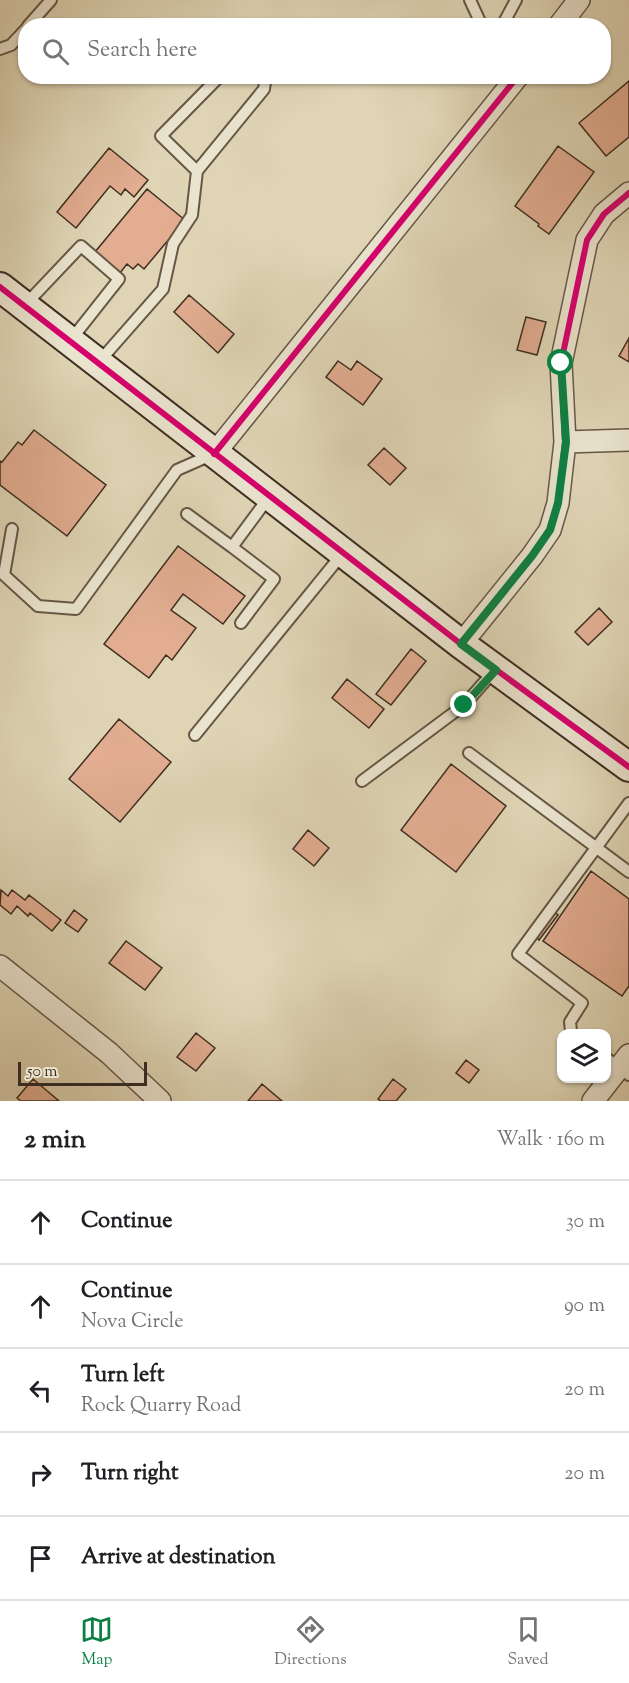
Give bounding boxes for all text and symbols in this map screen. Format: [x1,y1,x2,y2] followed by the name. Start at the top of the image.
[18,18,611,84] search box
[39,35,72,68] icon: search
[87,35,197,67] text: Search here
[547,349,573,375] route start
[450,691,476,717] route end
[557,1029,611,1083] map controls
[557,1029,611,1083] button: layers
[18,1059,147,1086] scale bar
[27,1061,58,1084] text: 50 m
[24,1122,86,1159] text: 2 min
[496,1126,605,1155] text: Walk · 160 m
[24,1206,57,1239] icon: ahead
[81,1206,172,1238] text: Continue
[566,1208,605,1237] text: 30 m
[81,1276,172,1308] text: Continue
[24,1290,57,1323] icon: ahead
[564,1292,605,1321] text: 90 m
[81,1308,184,1337] text: Nova Circle
[81,1360,164,1392] text: Turn left
[24,1374,57,1407] icon: left
[564,1376,605,1405] text: 20 m
[81,1392,241,1421] text: Rock Quarry Road
[24,1458,57,1491] icon: right
[81,1458,178,1490] text: Turn right
[564,1460,605,1489] text: 20 m
[24,1542,57,1575] icon: arrive
[81,1542,276,1574] text: Arrive at destination
[80,1613,113,1672] tab: Map
[274,1613,347,1672] tab: Directions
[507,1613,549,1672] tab: Saved

